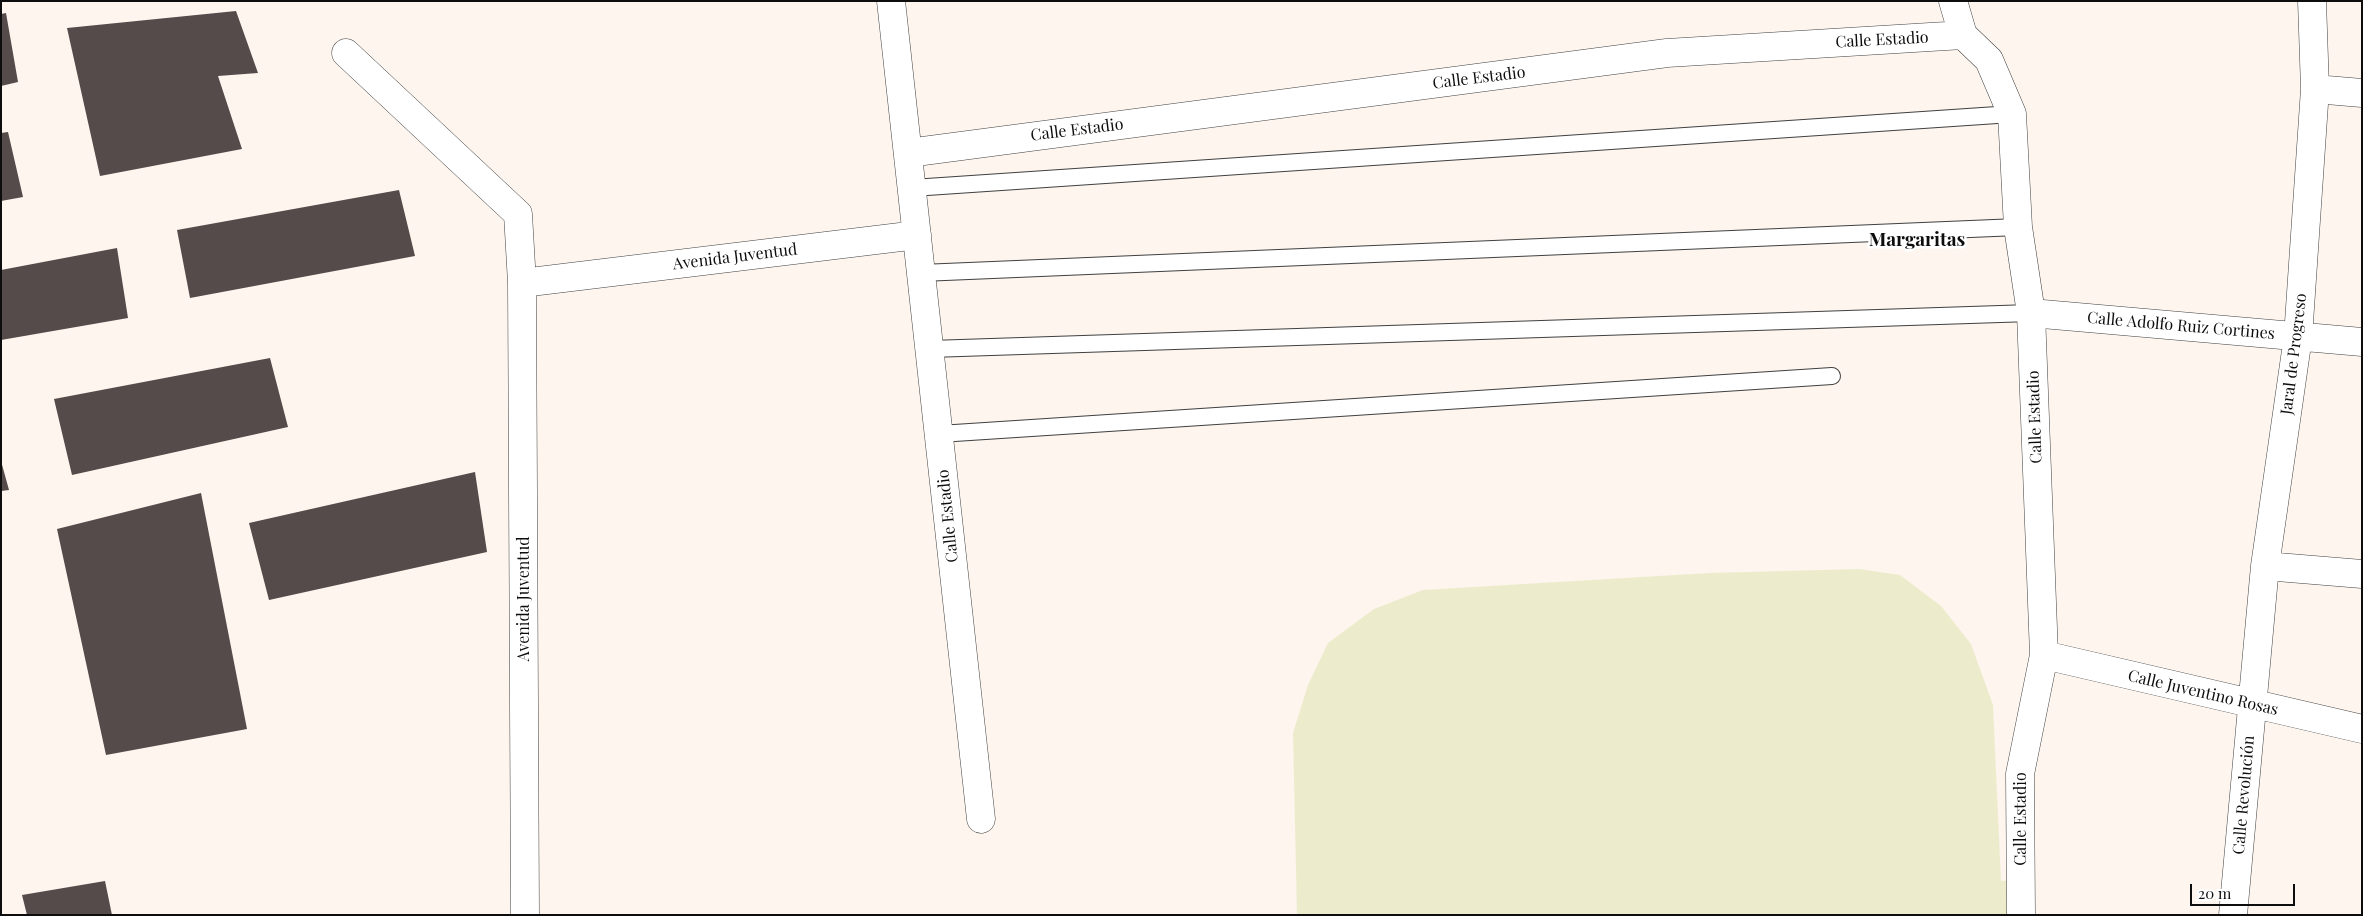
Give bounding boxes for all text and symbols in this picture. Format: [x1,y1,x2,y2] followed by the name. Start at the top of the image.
[1835,28,1929,52] street label: Calle Estadio
[1432,63,1526,93] street label: Calle Estadio
[1030,115,1124,145] street label: Calle Estadio
[1869,229,1965,251] district label: Margaritas
[672,240,798,274] street label: Avenida Juventud
[2277,292,2311,416] street label: Jaral de Progreso
[2086,308,2276,344] street label: Calle Adolfo Ruiz Cortines
[2024,370,2046,464] street label: Calle Estadio
[934,469,962,563] street label: Calle Estadio
[514,536,534,662] street label: Avenida Juventud
[2126,666,2280,720] street label: Calle Juventino Rosas
[2229,735,2259,855] street label: Calle Revolución
[2011,772,2031,866] street label: Calle Estadio
[2193,874,2298,906] scale bar
[2198,883,2231,903] text: 20 m

